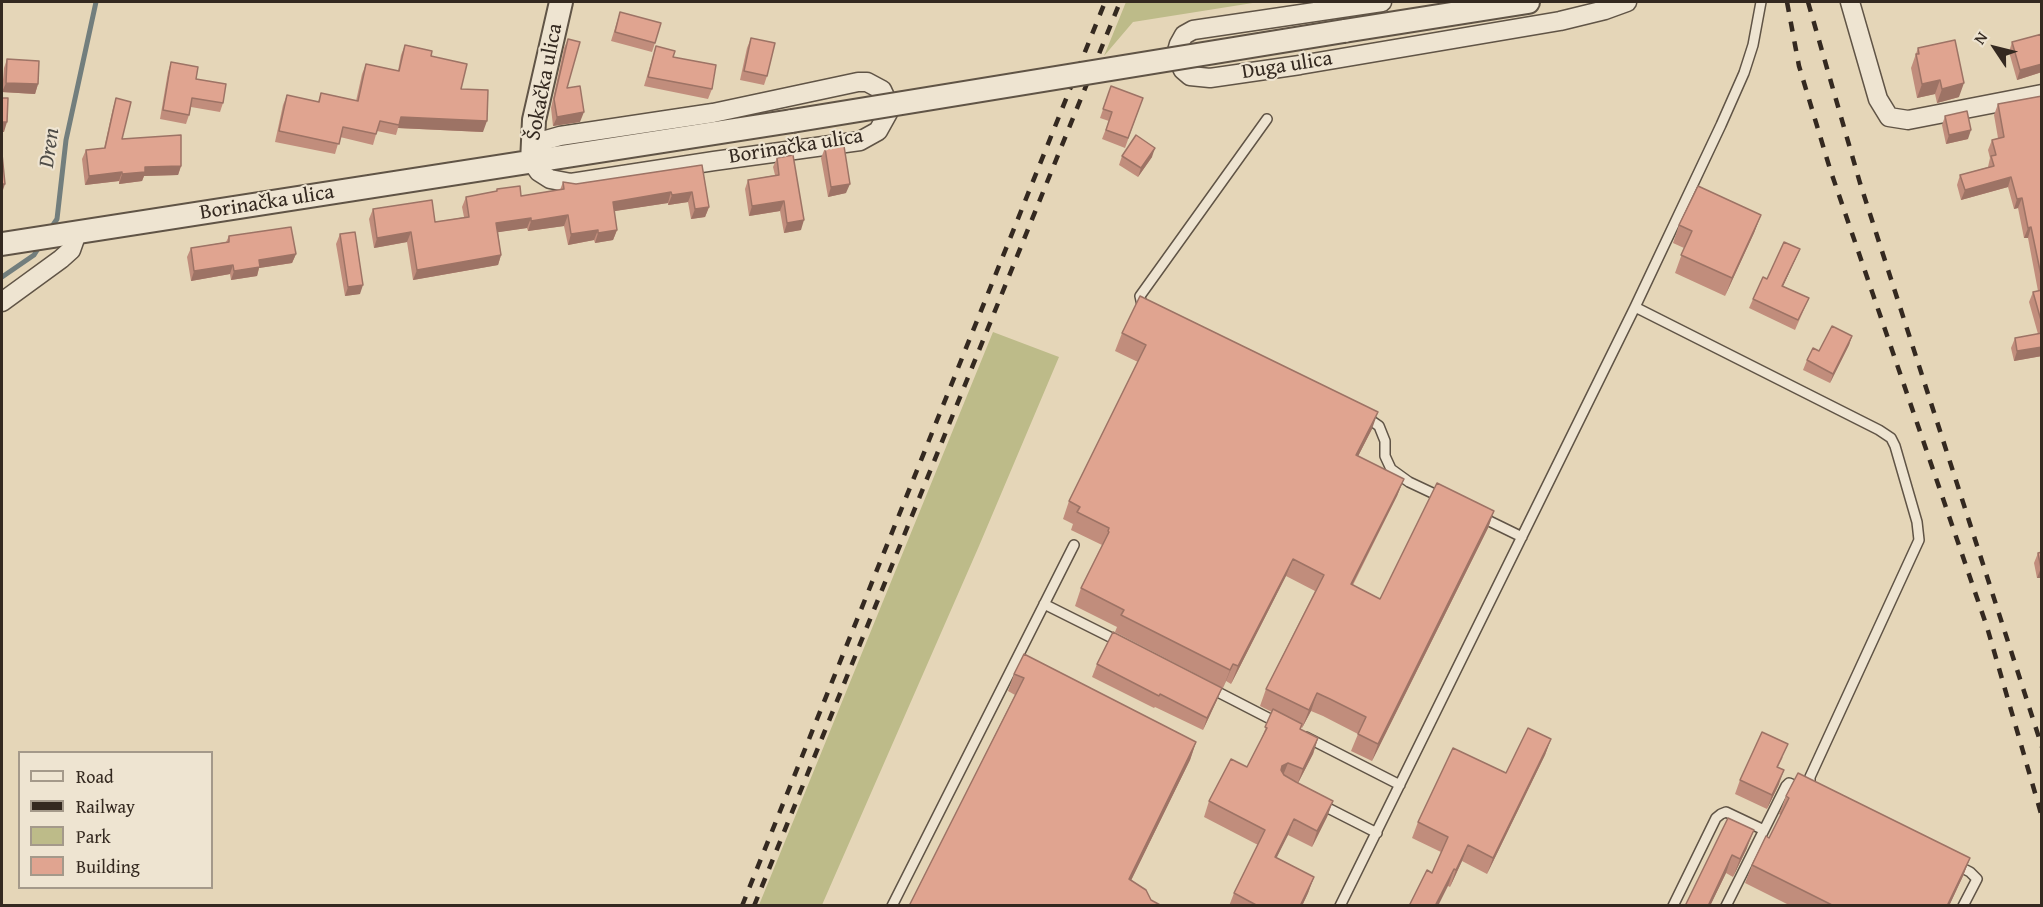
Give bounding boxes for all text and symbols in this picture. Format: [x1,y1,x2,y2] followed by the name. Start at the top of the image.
[1965,18,2025,78] north arrow
[521,21,569,143] street label: Šokačka ulica
[1967,26,1993,49] text: N
[1240,46,1334,86] street label: Duga ulica
[727,124,865,170] street label: Borinačka ulica
[34,126,66,170] water label: Dren
[198,180,336,226] street label: Borinačka ulica
[18,751,213,889] legend
[76,763,114,790] text: Road
[76,793,135,820] text: Railway
[76,823,111,850] text: Park
[76,853,140,880] text: Building

